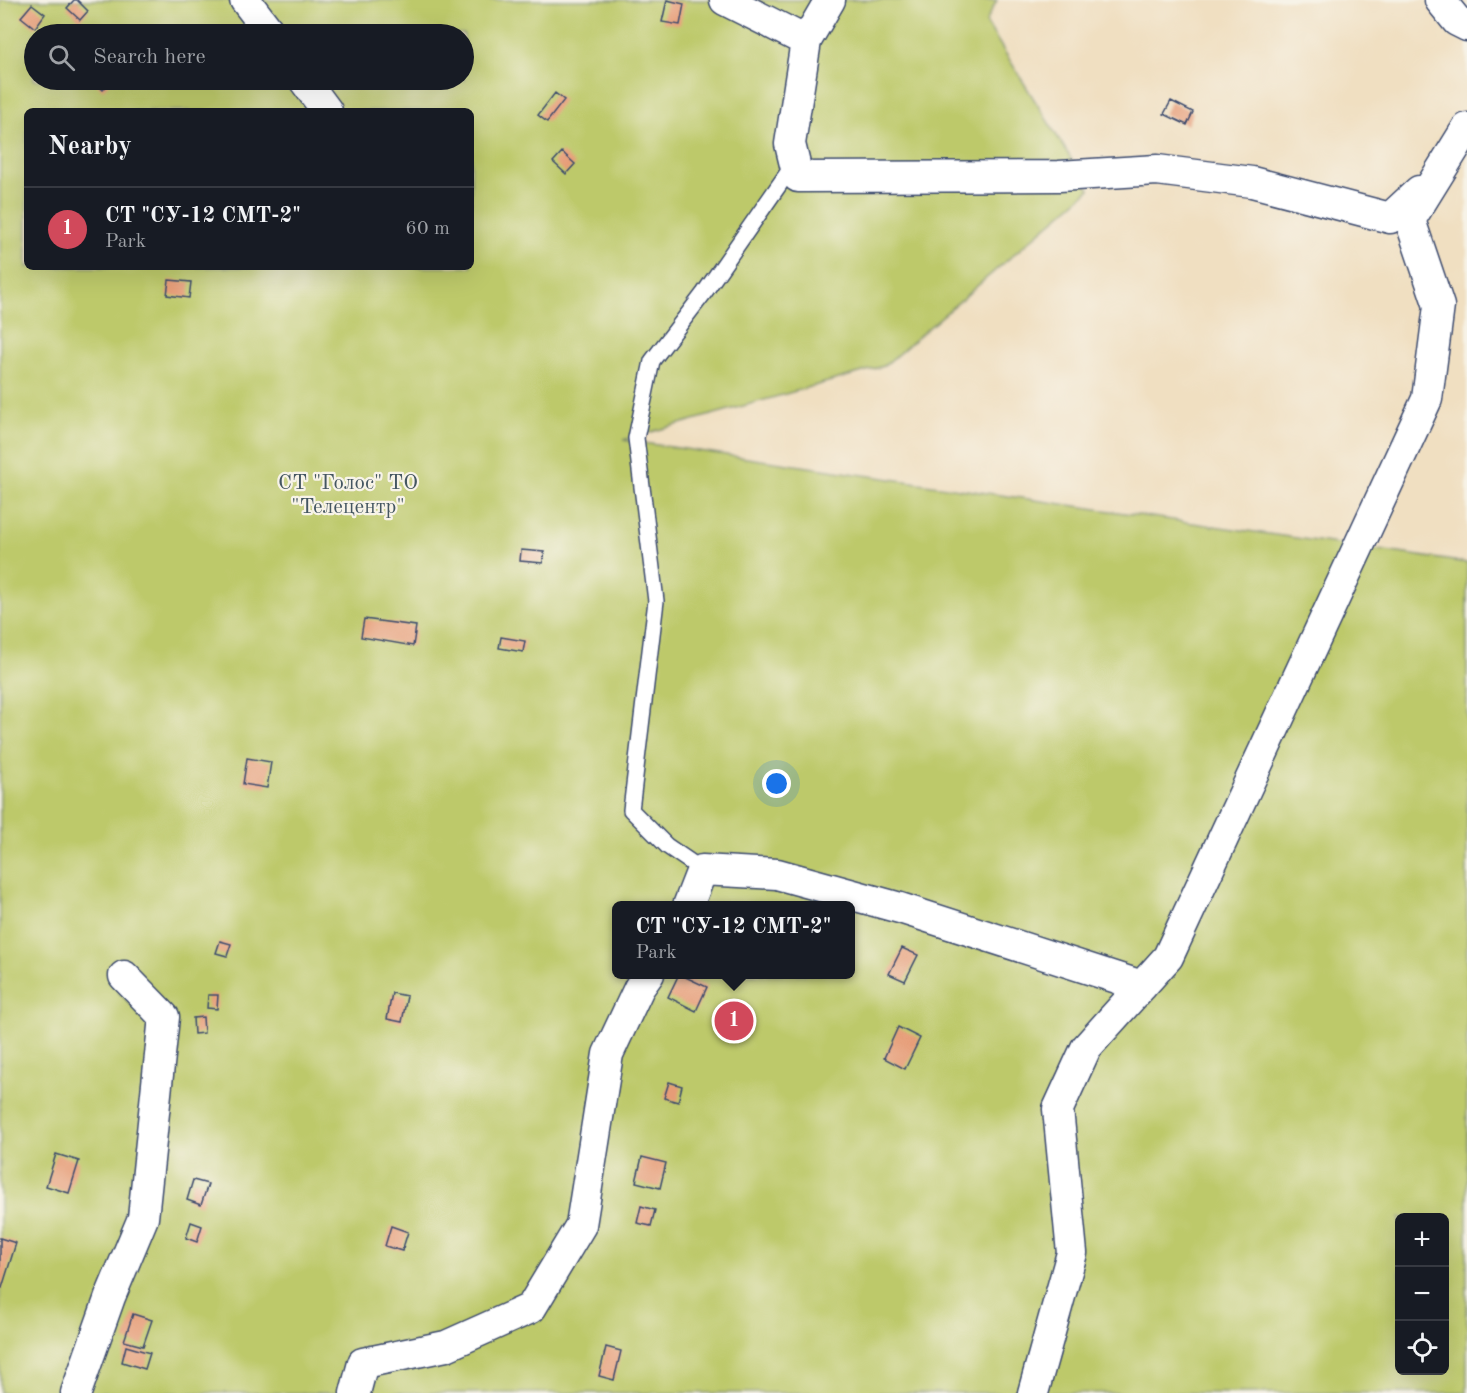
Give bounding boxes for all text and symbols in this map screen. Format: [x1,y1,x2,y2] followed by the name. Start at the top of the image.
[24,24,474,90] search box
[45,41,78,74] icon: search
[93,46,206,68] text: Search here
[48,134,132,160] text: Nearby
[105,205,301,227] text: СТ "СУ-12 СМТ-2"
[62,219,73,239] text: 1
[405,219,450,239] text: 60 m
[105,232,146,252] text: Park
[278,473,418,518] park label: СТ "Голос" ТО "Телецентр"
[762,769,791,798] your location
[612,901,855,979] popup
[636,916,831,938] text: СТ "СУ-12 СМТ-2"
[636,943,677,963] text: Park
[714,998,754,1044] pin: 1
[1395,1213,1449,1375] map controls
[1395,1213,1449,1267] button: +
[1395,1267,1449,1321] button: −
[1395,1321,1449,1375] button: locate

